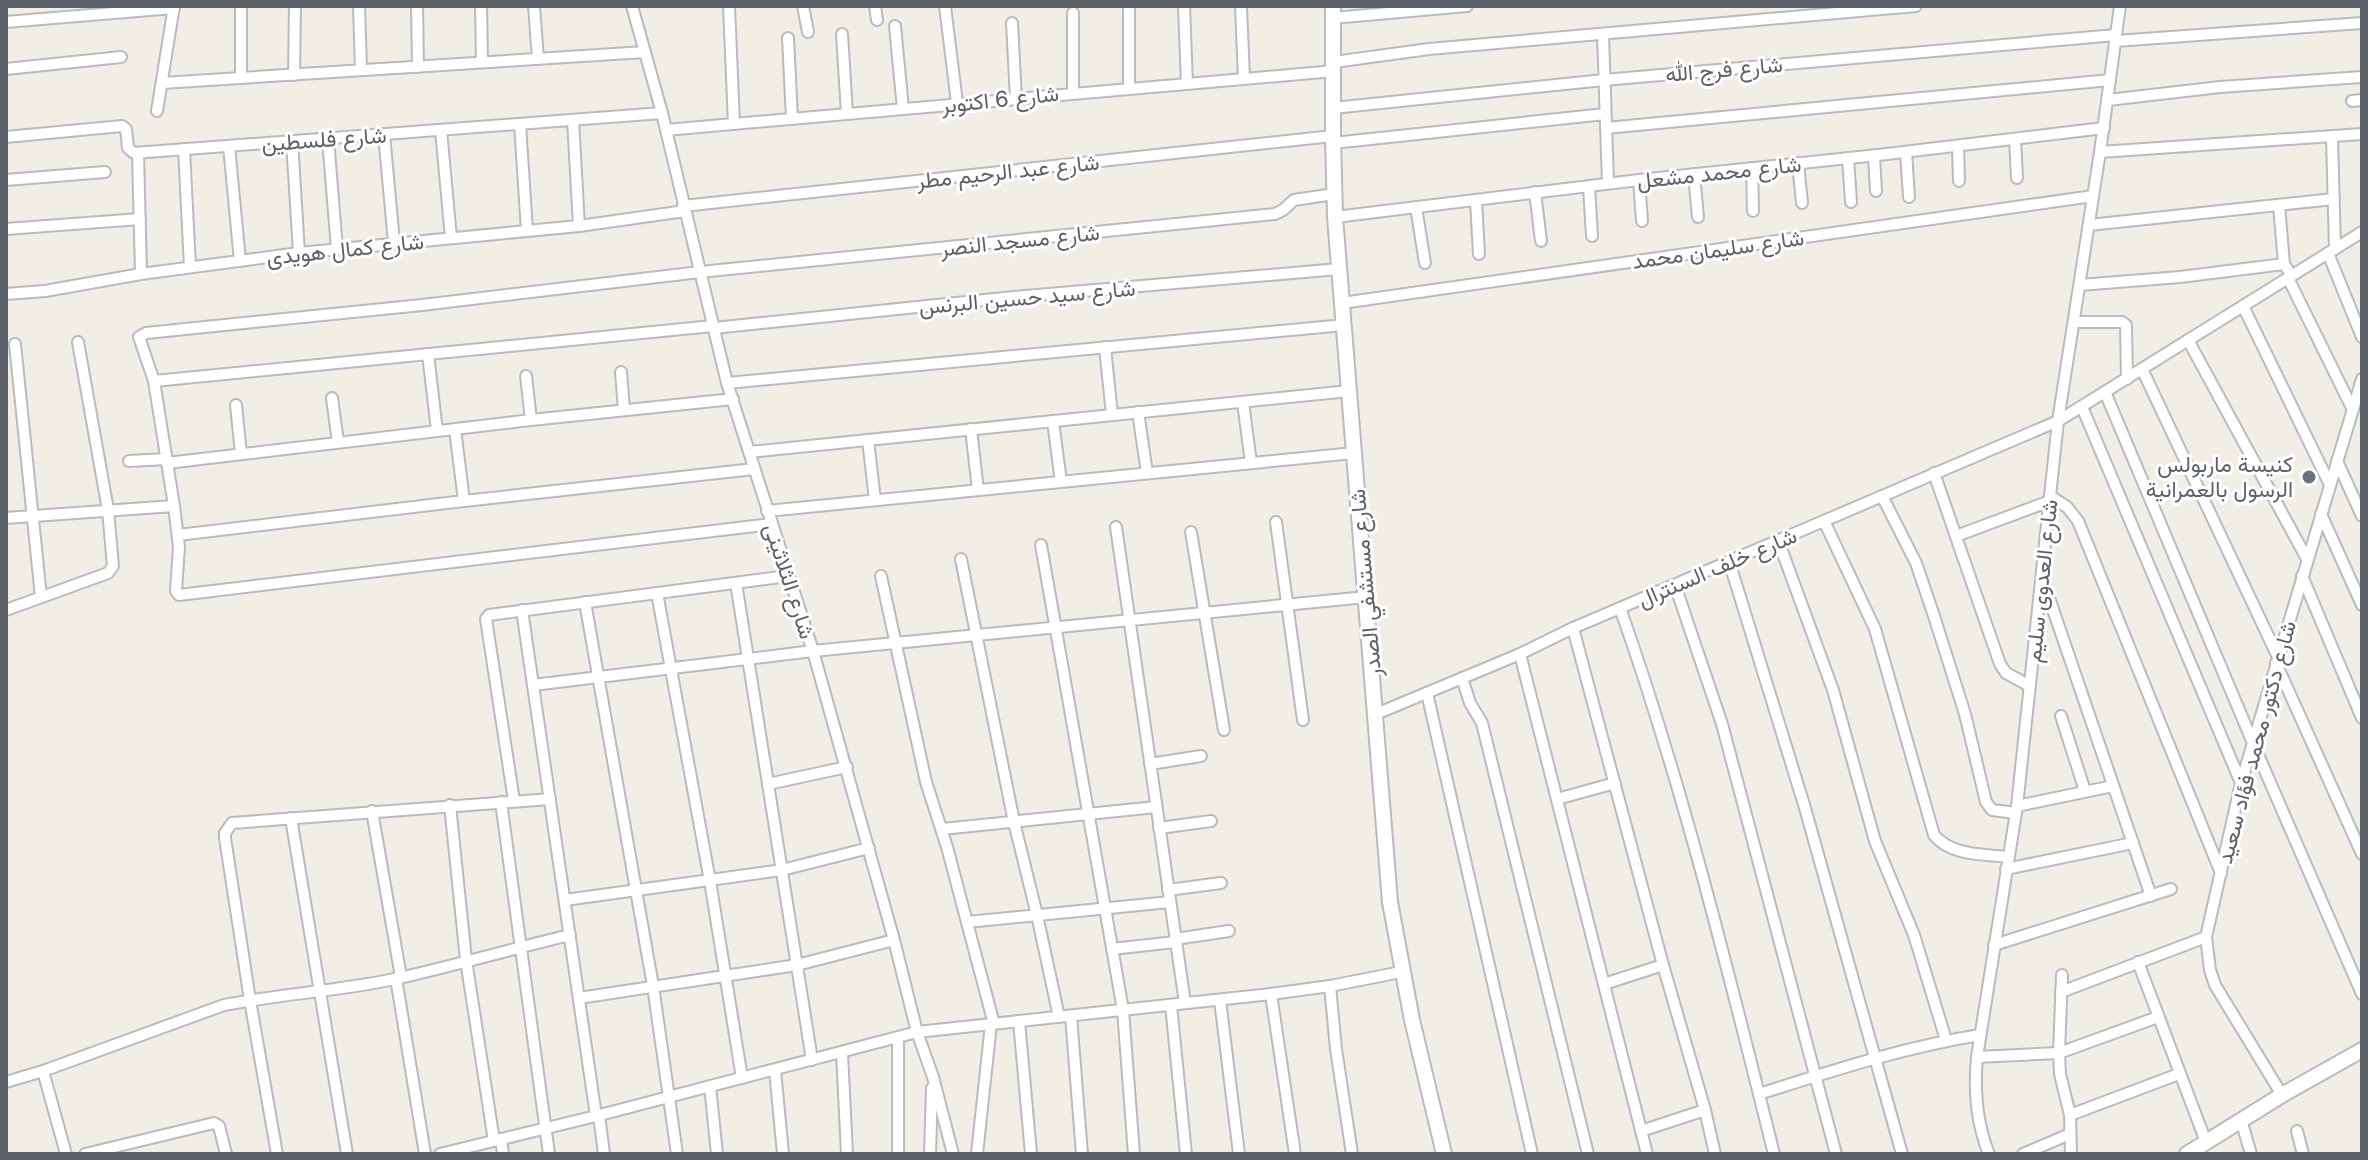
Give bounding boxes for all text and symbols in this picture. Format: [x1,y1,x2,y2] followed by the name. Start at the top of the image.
[1664,51,1784,89] street label: شارع فرج الله
[939,80,1060,120] street label: شارع 6 اكتوبر
[260,122,388,158] street label: شارع فلسطين
[914,148,1101,196] street label: شارع عبد الرحيم مطر
[1635,150,1803,196] street label: شارع محمد مشعل
[938,219,1101,263] street label: شارع مسجد النصر
[1630,224,1806,276] street label: شارع سليمان محمد
[265,228,425,272] street label: شارع كمال هويدى
[918,275,1137,321] street label: شارع سيد حسين البرنس
[2146,451,2293,503] place label: كنيسة ماربولس الرسول بالعمرانية
[2300,468,2318,486] marker: كنيسة ماربولس الرسول بالعمرانية
[1344,488,1392,679] street label: شارع مستشفي الصدر
[2020,498,2064,664] street label: شارع العدوى سليم
[757,520,821,643] street label: شارع الثلاثينى
[1634,522,1801,614] street label: شارع خلف السنترال
[2211,618,2303,867] street label: شارع دكتور محمد فؤاد سعيد

